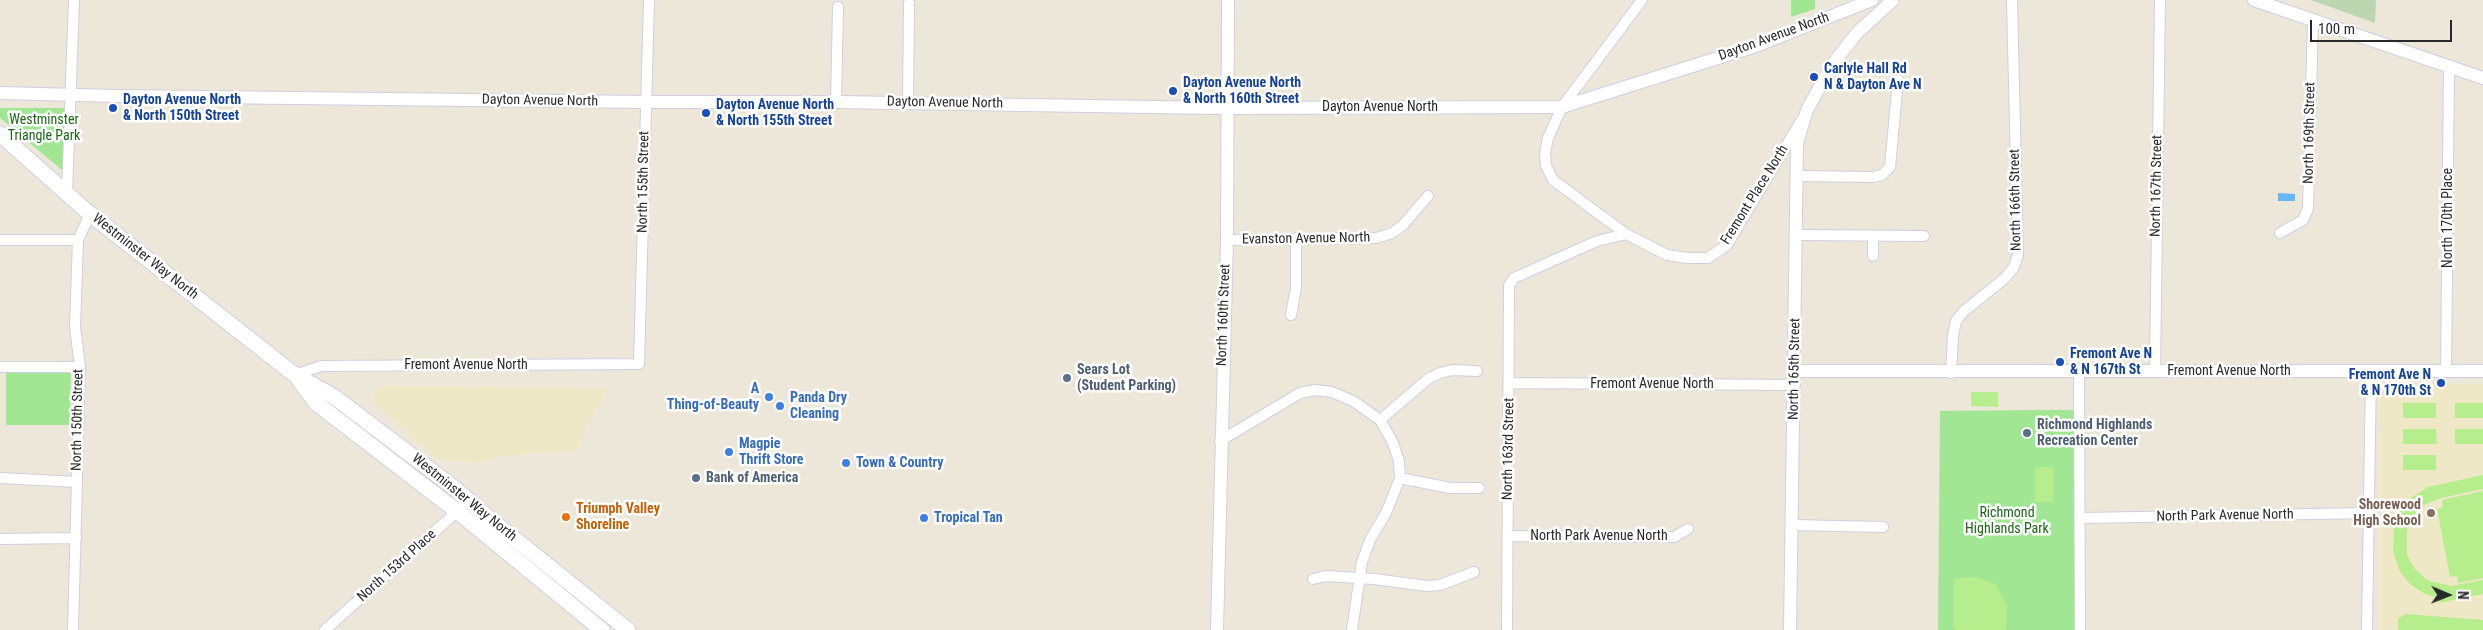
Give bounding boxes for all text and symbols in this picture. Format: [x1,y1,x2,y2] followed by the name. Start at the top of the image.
[1717,9,1831,65] street label: Dayton Avenue North
[2313,10,2456,42] scale bar
[2318,20,2355,38] text: 100 m
[1824,61,1922,94] place label: Carlyle Hall Rd N & Dayton Ave N
[1808,71,1820,83] marker: Carlyle Hall Rd N & Dayton Ave N
[1183,75,1301,108] place label: Dayton Avenue North & North 160th Street
[2301,82,2319,184] street label: North 169th Street
[1167,85,1179,97] marker: Dayton Avenue North & North 160th Street
[123,92,241,124] place label: Dayton Avenue North & North 150th Street
[482,92,598,110] street label: Dayton Avenue North
[887,94,1003,112] street label: Dayton Avenue North
[716,97,834,130] place label: Dayton Avenue North & North 155th Street
[1322,99,1438,115] street label: Dayton Avenue North
[107,102,119,114] marker: Dayton Avenue North & North 150th Street
[700,107,712,119] marker: Dayton Avenue North & North 155th Street
[8,112,80,144] park label: Westminster Triangle Park
[635,131,653,233] street label: North 155th Street
[2148,135,2166,237] street label: North 167th Street
[1718,142,1792,248] street label: Fremont Place North
[2007,149,2025,251] street label: North 166th Street
[2440,168,2456,268] street label: North 170th Place
[89,210,201,304] street label: Westminster Way North
[1242,229,1370,249] street label: Evanston Avenue North
[1214,264,1234,366] street label: North 160th Street
[1786,318,1804,420] street label: North 165th Street
[2070,346,2152,378] place label: Fremont Ave N & N 167th St
[2054,356,2066,368] marker: Fremont Ave N & N 167th St
[404,357,528,373] street label: Fremont Avenue North
[1077,362,1176,394] place label: Sears Lot (Student Parking)
[2167,363,2291,379] street label: Fremont Avenue North
[2349,367,2431,400] place label: Fremont Ave N & N 170th St
[69,369,87,471] street label: North 150th Street
[1061,372,1073,384] marker: Sears Lot (Student Parking)
[1590,376,1714,392] street label: Fremont Avenue North
[2435,377,2447,389] marker: Fremont Ave N & N 170th St
[667,381,759,414] place label: A Thing-of-Beauty
[790,390,847,422] place label: Panda Dry Cleaning
[763,391,775,403] marker: A Thing-of-Beauty
[1500,398,1518,500] street label: North 163rd Street
[774,400,786,412] marker: Panda Dry Cleaning
[2037,417,2152,450] place label: Richmond Highlands Recreation Center
[2021,427,2033,439] marker: Richmond Highlands Recreation Center
[739,436,804,468] place label: Magpie Thrift Store
[723,446,735,458] marker: Magpie Thrift Store
[408,451,520,545] street label: Westminster Way North
[856,455,943,471] place label: Town & Country
[840,457,852,469] marker: Town & Country
[706,470,798,486] place label: Bank of America
[690,472,702,484] marker: Bank of America
[2353,497,2421,530] place label: Shorewood High School
[576,501,660,534] place label: Triumph Valley Shoreline
[1965,505,2049,538] park label: Richmond Highlands Park
[2156,506,2294,526] street label: North Park Avenue North
[2425,507,2437,519] marker: Shorewood High School
[934,510,1003,526] place label: Tropical Tan
[560,511,572,523] marker: Triumph Valley Shoreline
[918,512,930,524] marker: Tropical Tan
[354,526,440,606] street label: North 153rd Place
[1530,528,1668,544] street label: North Park Avenue North
[2423,570,2473,620] north arrow
[2455,591,2471,600] text: N

